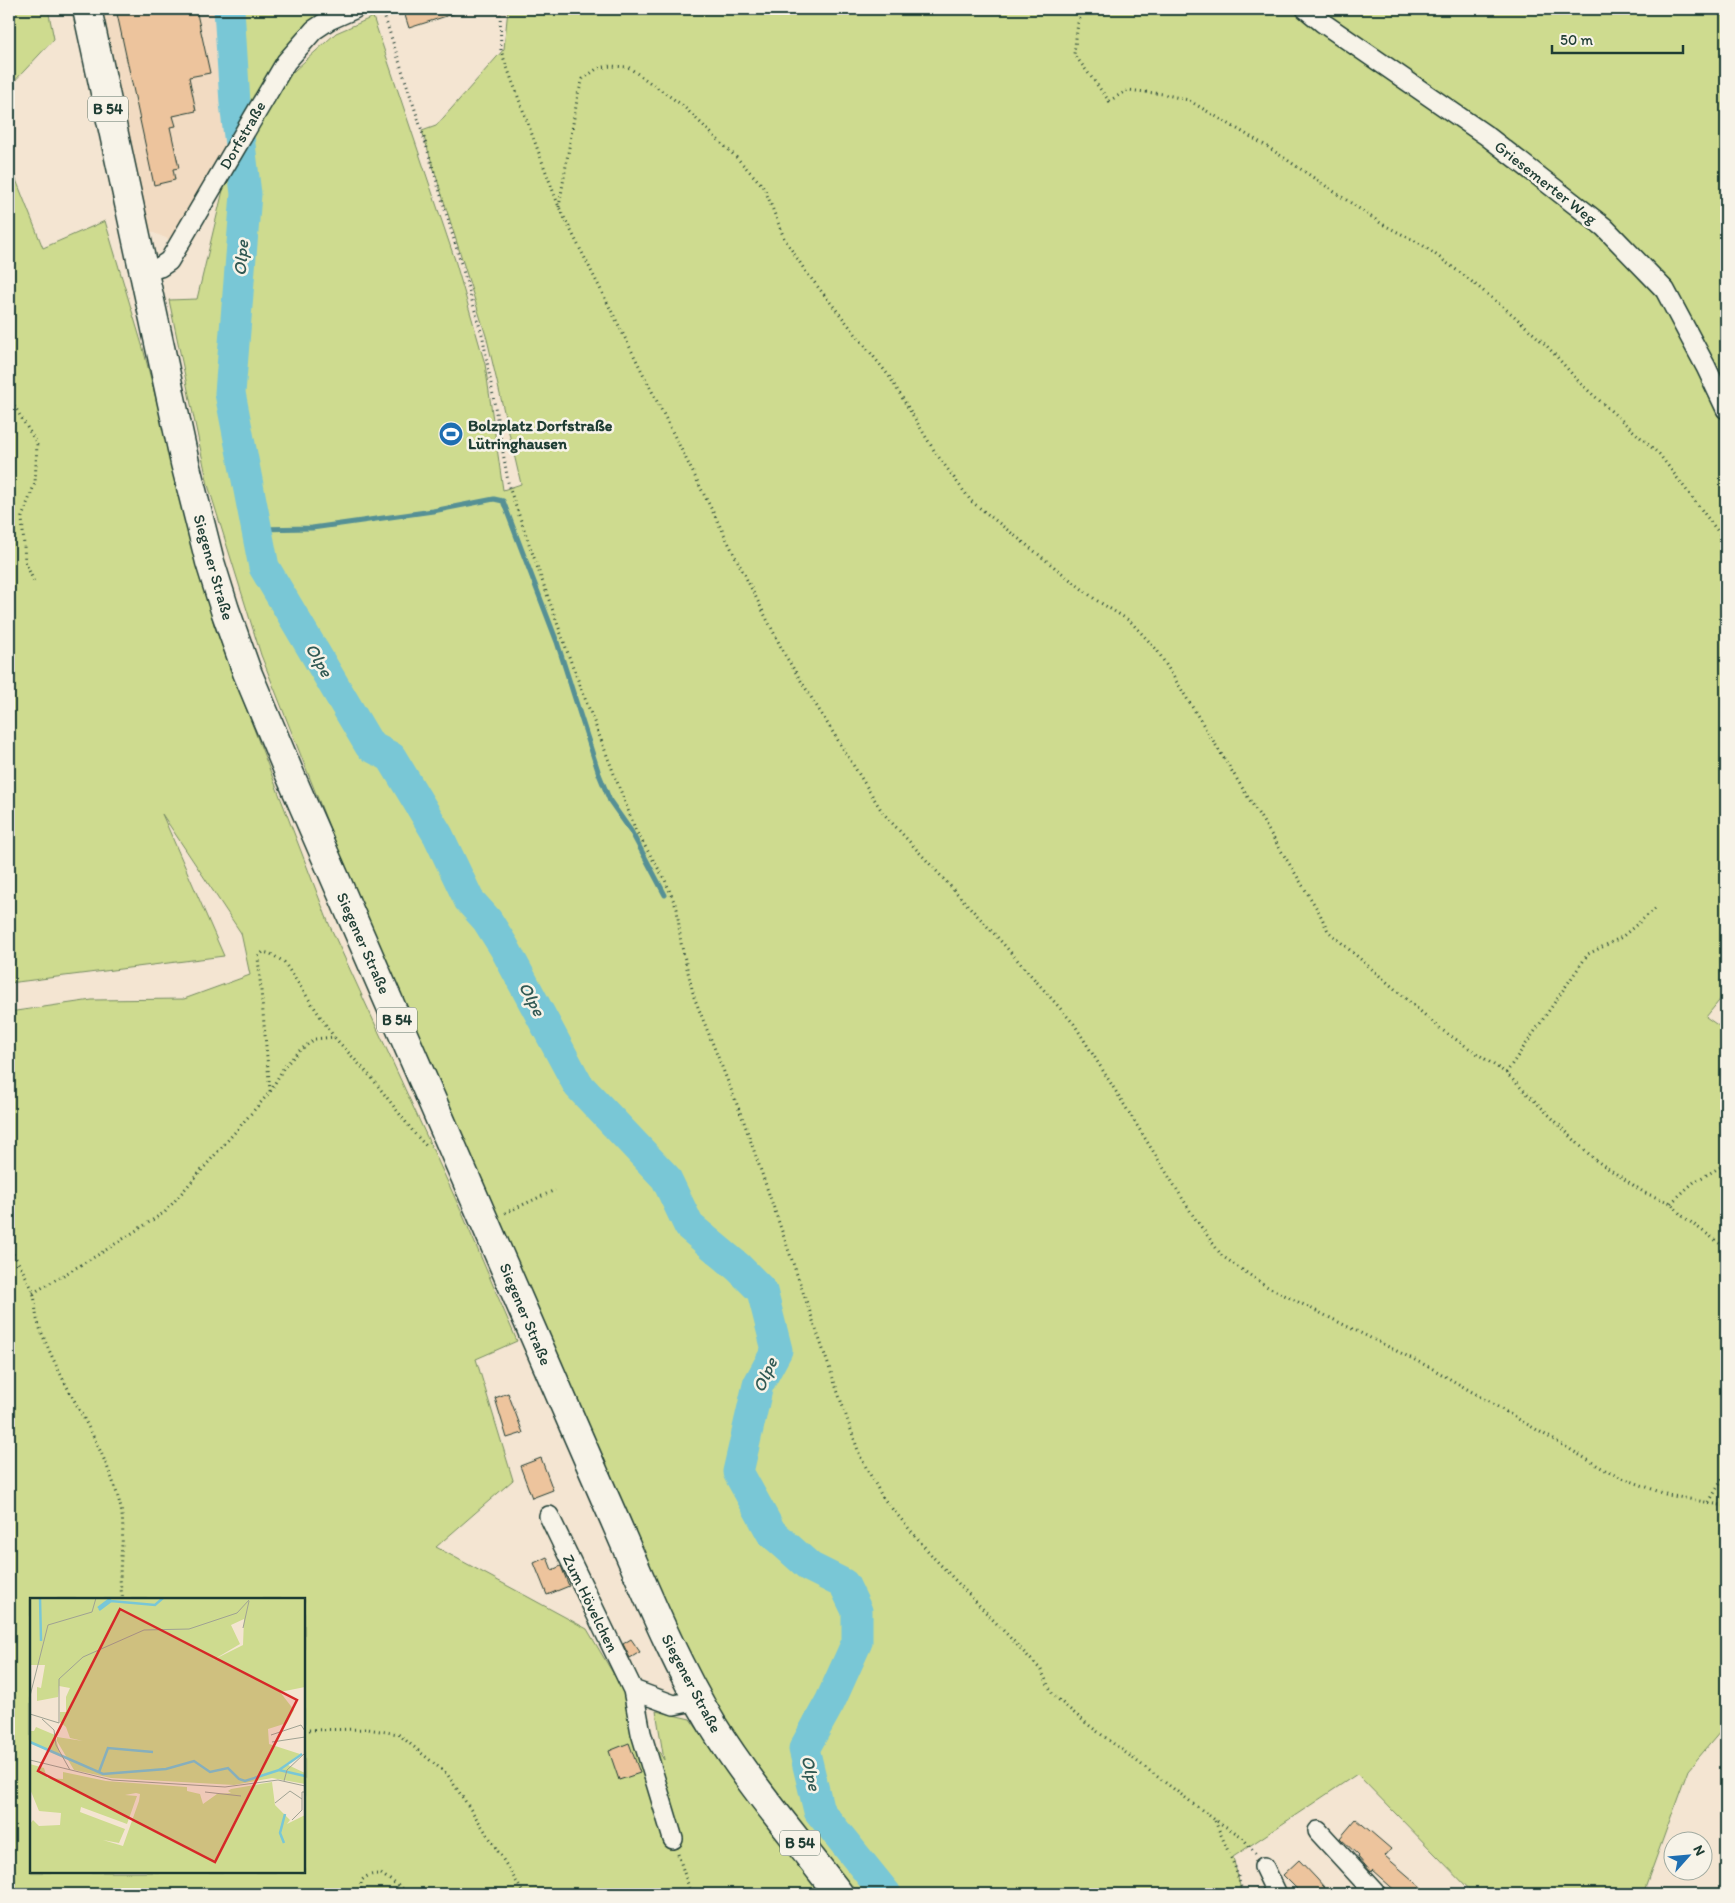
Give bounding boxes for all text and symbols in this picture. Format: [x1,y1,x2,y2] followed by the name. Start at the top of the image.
[1552,22,1684,54] scale bar
[1560,31,1593,49] text: 50 m
[88,96,128,122] road number: B 54
[215,97,270,173] street label: Dorfstraße
[1491,137,1601,229] street label: Griesemerter Weg
[229,238,253,277] water label: Olpe
[468,416,613,454] place label: Bolzplatz Dorfstraße Lütringhausen
[438,421,464,447] sports icon: Bolzplatz Dorfstraße Lütringhausen
[189,512,238,622] street label: Siegener Straße
[300,639,338,682] water label: Olpe
[333,889,395,997] street label: Siegener Straße
[514,978,551,1021] water label: Olpe
[377,1008,417,1032] road number: B 54
[495,1260,556,1368] street label: Siegener Straße
[748,1353,783,1396] water label: Olpe
[559,1551,622,1655] street label: Zum Hövelchen
[30,1598,305,1873] inset map
[658,1631,726,1736] street label: Siegener Straße
[796,1753,826,1794] water label: Olpe
[780,1830,820,1856] road number: B 54
[1662,1830,1712,1880] north arrow
[1689,1842,1709,1858] text: N

